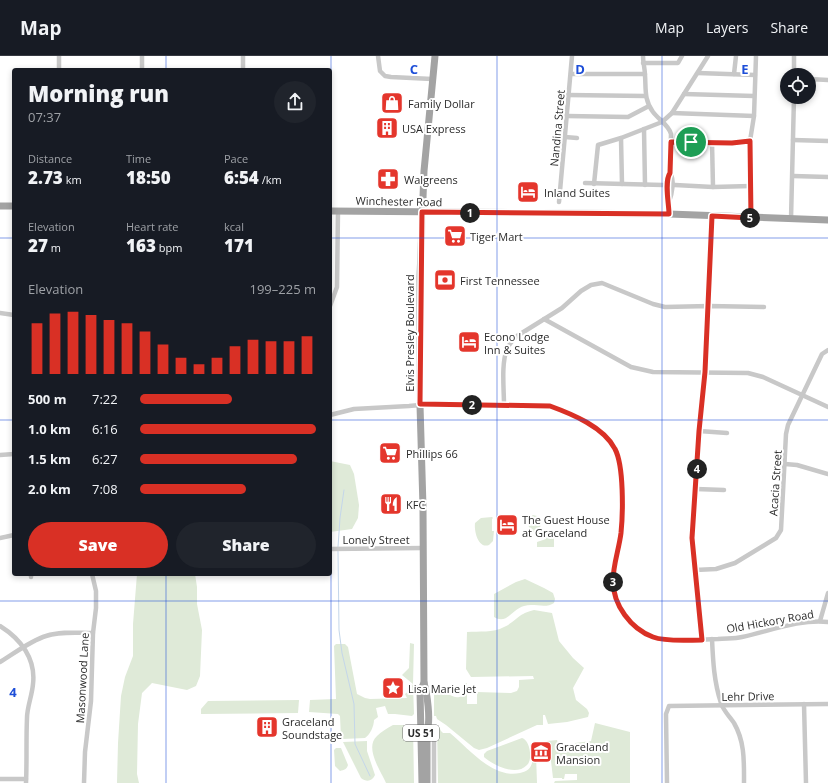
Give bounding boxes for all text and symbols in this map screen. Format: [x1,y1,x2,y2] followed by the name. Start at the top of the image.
[20,15,61,41] text: Map
[655,18,684,37] text: Map
[706,18,748,37] text: Layers
[770,18,808,37] text: Share
[410,60,418,78] text: C
[575,60,585,78] text: D
[741,60,749,78] text: E
[780,68,816,104] map controls
[780,68,816,104] button: locate
[28,78,169,108] text: Morning run
[274,81,316,123] button: share
[546,89,568,167] street label: Nandina Street
[379,90,405,116] shop icon: Family Dollar
[408,96,475,111] place label: Family Dollar
[28,108,61,126] text: 07:37
[374,115,400,141] building icon: USA Express
[402,121,466,136] place label: USA Express
[674,125,708,159] pin
[680,131,702,153] icon: arrive
[28,151,72,166] text: Distance
[126,151,151,166] text: Time
[224,151,248,166] text: Pace
[28,166,63,189] text: 2.73
[126,166,171,189] text: 18:50
[224,166,259,189] text: 6:54
[375,166,401,192] pharmacy icon: Walgreens
[63,172,82,187] text: km
[259,172,282,187] text: /km
[404,172,458,187] place label: Walgreens
[515,179,541,205] hotel icon: Inland Suites
[544,185,610,200] place label: Inland Suites
[355,193,443,209] street label: Winchester Road
[460,203,480,223] pin: 1
[467,205,473,220] text: 1
[740,208,760,228] pin: 5
[747,210,753,225] text: 5
[28,219,75,234] text: Elevation
[126,219,178,234] text: Heart rate
[224,219,244,234] text: kcal
[442,223,468,249] supermarket icon: Tiger Mart
[470,229,523,244] place label: Tiger Mart
[28,234,48,257] text: 27
[126,234,156,257] text: 163
[224,234,254,257] text: 171
[48,240,61,255] text: m
[156,240,182,255] text: bpm
[432,267,458,293] bank icon: First Tennessee
[460,273,540,288] place label: First Tennessee
[402,274,417,392] street label: Elvis Presley Boulevard
[28,280,83,298] text: Elevation
[249,280,316,298] text: 199–225 m
[456,329,482,355] hotel icon: Econo Lodge Inn & Suites
[484,329,549,357] place label: Econo Lodge Inn & Suites
[28,390,66,408] text: 500 m
[92,390,118,408] text: 7:22
[462,395,482,415] pin: 2
[469,397,475,412] text: 2
[28,420,71,438] text: 1.0 km
[92,420,118,438] text: 6:16
[377,440,403,466] supermarket icon: Phillips 66
[406,446,458,461] place label: Phillips 66
[765,449,785,516] street label: Acacia Street
[28,450,71,468] text: 1.5 km
[92,450,118,468] text: 6:27
[687,459,707,479] pin: 4
[694,461,700,476] text: 4
[28,480,71,498] text: 2.0 km
[92,480,118,498] text: 7:08
[378,491,404,517] restaurant icon: KFC
[406,497,425,512] place label: KFC
[494,512,520,538] hotel icon: The Guest House at Graceland
[522,512,610,540] place label: The Guest House at Graceland
[28,522,168,568] button: Save
[176,522,316,568] button: Share
[342,532,410,547] street label: Lonely Street
[603,572,623,592] pin: 3
[610,574,616,589] text: 3
[725,606,815,636] street label: Old Hickory Road
[72,632,92,724] street label: Masonwood Lane
[380,675,406,701] place icon: Lisa Marie Jet
[408,681,476,696] place label: Lisa Marie Jet
[9,683,17,701] text: 4
[721,688,775,704] street label: Lehr Drive
[254,714,280,740] building icon: Graceland Soundstage
[282,714,342,742] place label: Graceland Soundstage
[403,725,439,741] road number: US 51
[528,739,554,765] museum icon: Graceland Mansion
[556,739,608,767] place label: Graceland Mansion

